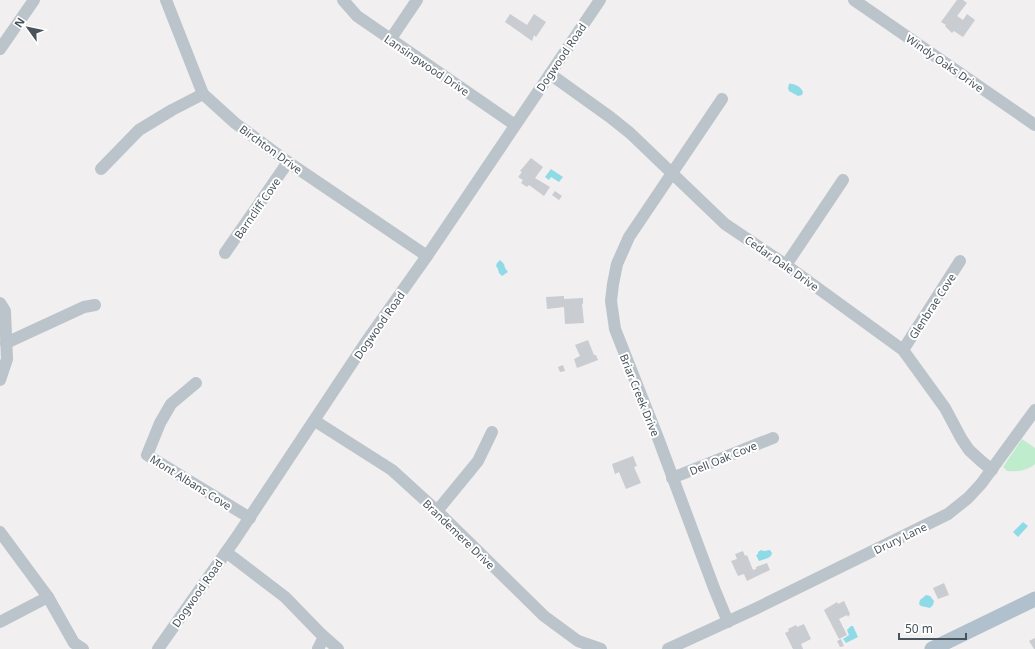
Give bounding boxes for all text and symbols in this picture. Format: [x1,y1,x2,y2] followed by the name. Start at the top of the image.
[8,8,48,48] north arrow
[10,14,28,30] text: N
[533,20,589,94] street label: Dogwood Road
[382,31,472,99] street label: Lansingwood Drive
[903,31,987,95] street label: Windy Oaks Drive
[237,121,305,177] street label: Birchton Drive
[230,175,284,241] street label: Barncliff Cove
[742,232,822,294] street label: Cedar Dale Drive
[905,270,959,342] street label: Glenbrae Cove
[350,288,408,362] street label: Dogwood Road
[617,352,663,438] street label: Briar Creek Drive
[687,438,759,478] street label: Dell Oak Cove
[148,451,234,513] street label: Mont Albans Cove
[420,496,498,572] street label: Brandemere Drive
[871,519,929,557] street label: Drury Lane
[168,556,226,630] street label: Dogwood Road
[899,615,966,641] scale bar
[905,620,933,637] text: 50 m

